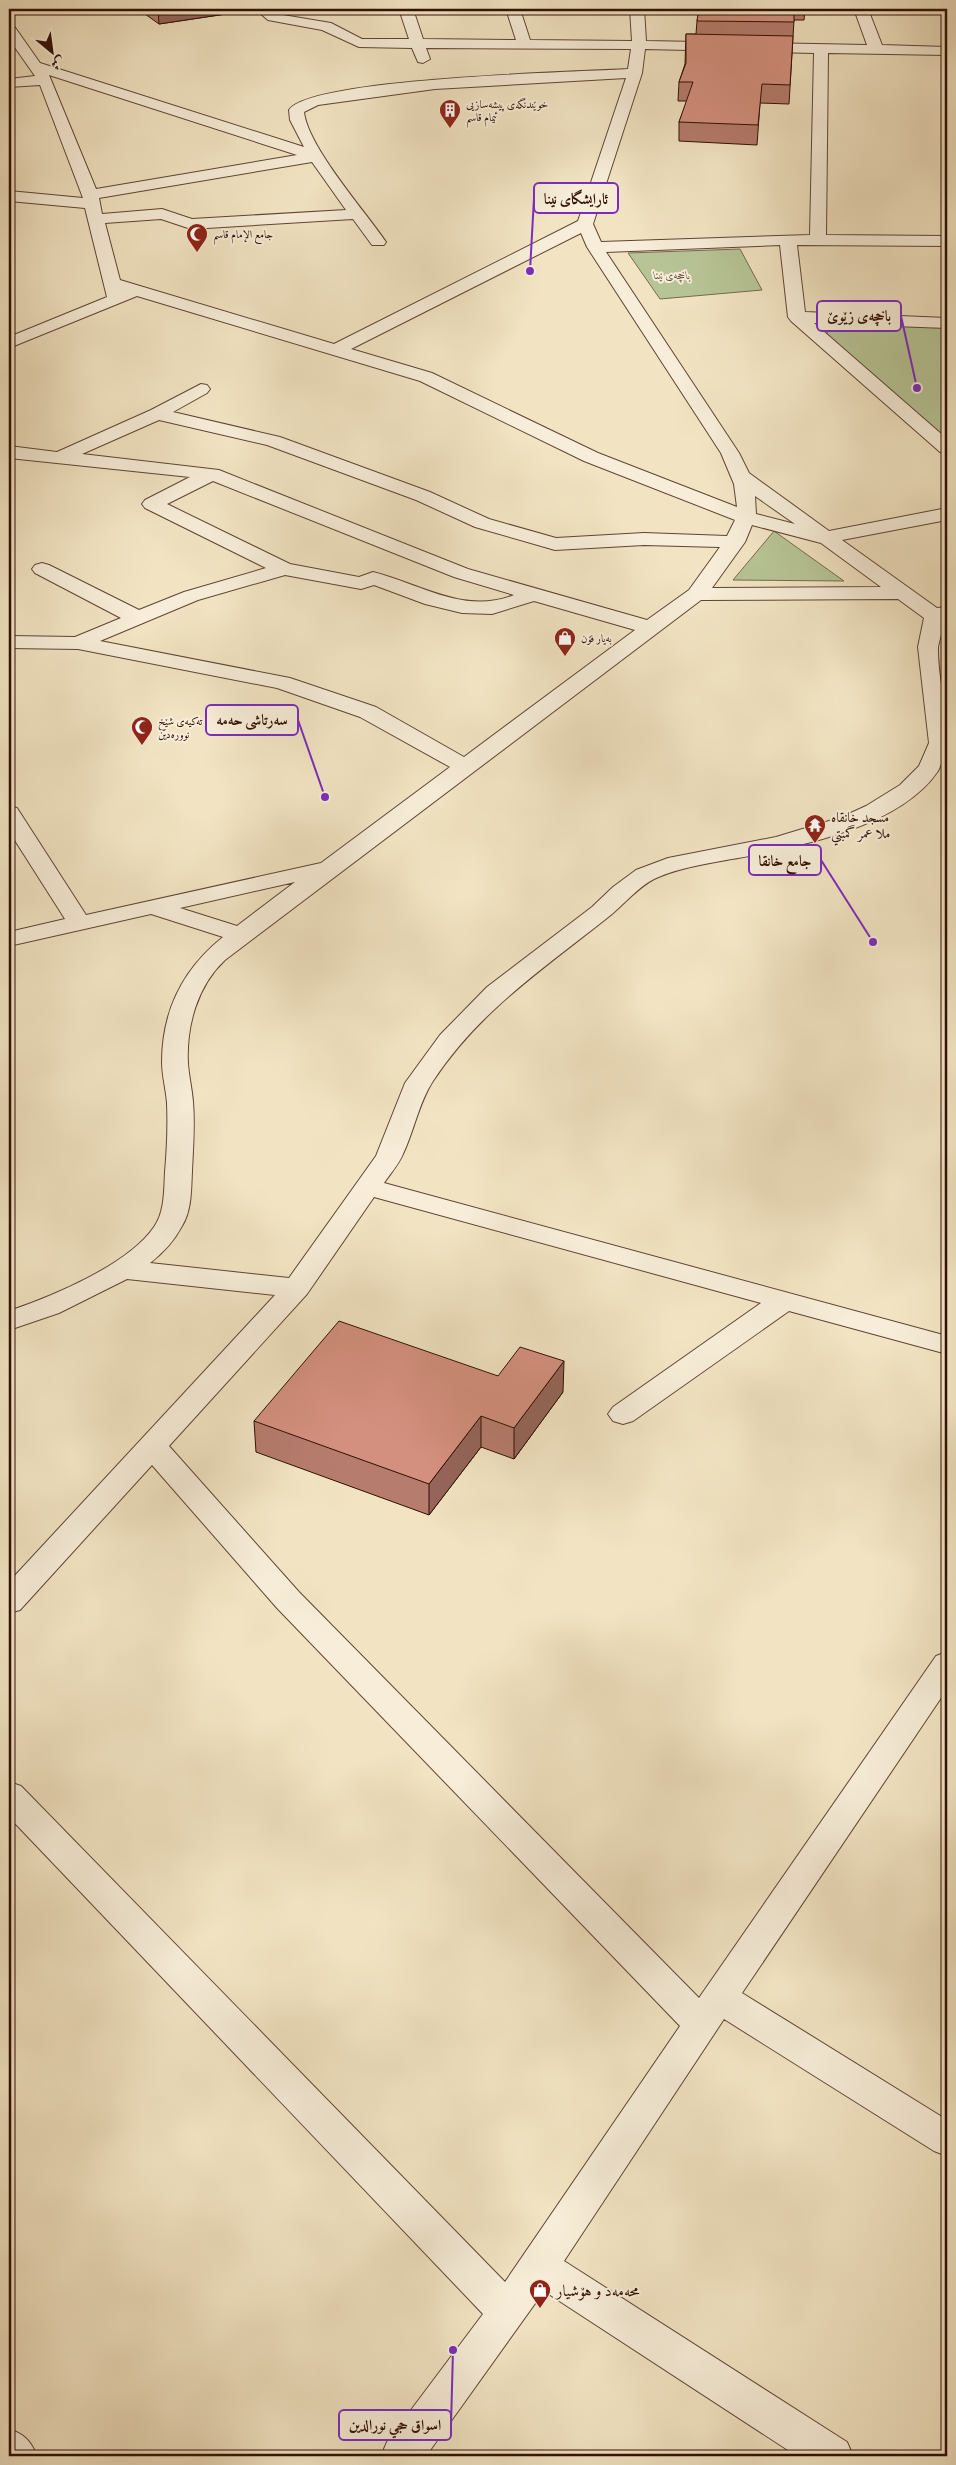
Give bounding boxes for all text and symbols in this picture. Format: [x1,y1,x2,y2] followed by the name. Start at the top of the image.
[28,28,78,78] north arrow
[47,51,69,75] text: ش
[466,97,548,128] place label: خوێندنگەی پیشەسازیی ئیمام قاسم
[438,98,462,129] building icon: خوێندنگەی پیشەسازیی ئیمام قاسم
[534,183,618,213] callout: ئارایشگای نینا
[544,189,609,209] text: ئارایشگای نینا
[185,222,209,253] mosque icon: جامع الإمام قاسم
[213,227,274,245] place label: جامع الإمام قاسم
[653,268,690,283] park label: باخچەی نینا
[817,301,901,331] callout: باخچەی زێوێ
[827,306,891,327] text: باخچەی زێوێ
[553,626,577,657] shop icon: بەیار فۆن
[581,631,612,646] place label: بەیار فۆن
[206,705,298,735] callout: سەرتاشی حەمە
[216,710,288,731] text: سەرتاشی حەمە
[158,714,203,742] place label: تەکیەی شێخ نوورەدین
[130,715,154,746] mosque icon: تەکیەی شێخ نوورەدین
[831,808,891,846] place label: مسجد خانقاه ملا عمر گمبتي
[803,813,827,844] temple icon: مسجد خانقاه ملا عمر گمبتي
[749,845,821,875] callout: جامع خانقا
[759,851,811,875] text: جامع خانقا
[528,2278,552,2309] shop icon: محەمەد و هۆشیار
[554,2280,640,2302] place label: محەمەد و هۆشیار
[339,2410,451,2440] callout: اسواق حجي نورالدين
[349,2415,441,2439] text: اسواق حجي نورالدين

